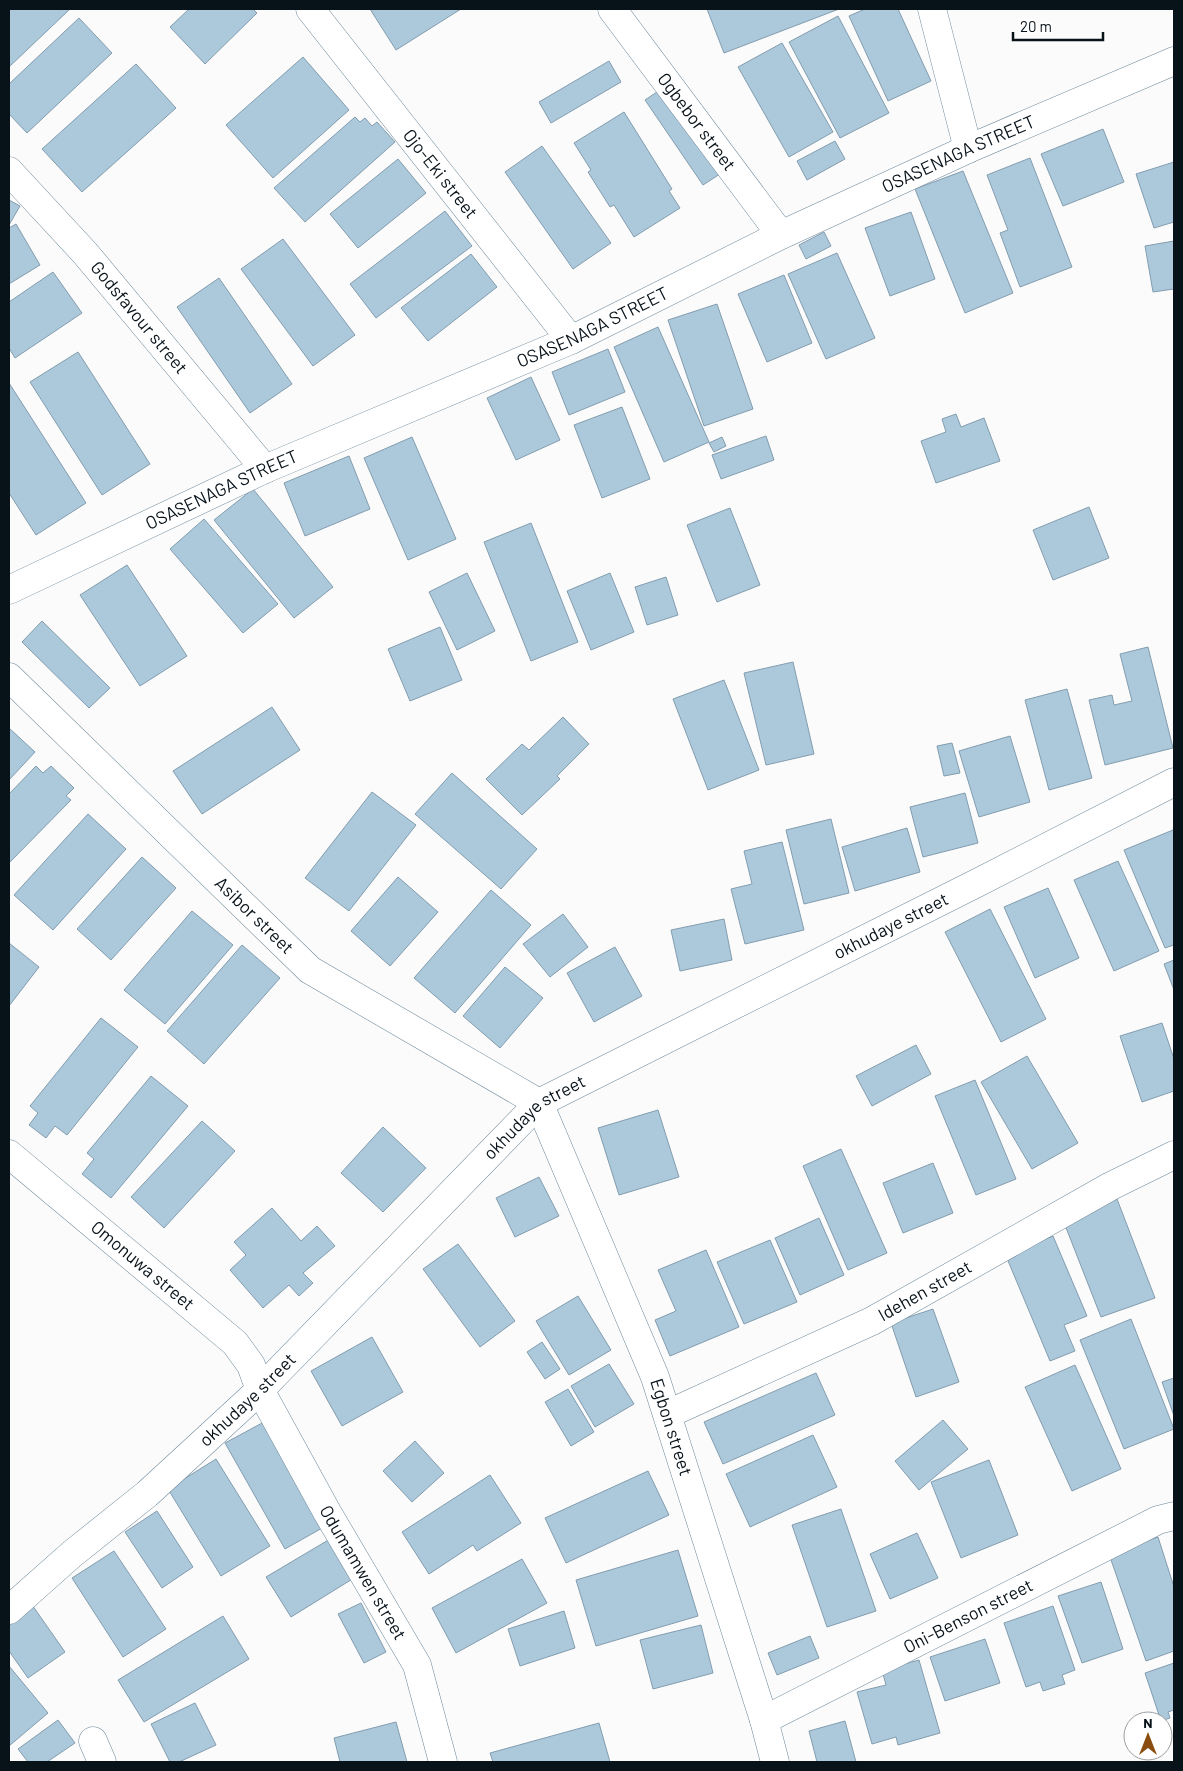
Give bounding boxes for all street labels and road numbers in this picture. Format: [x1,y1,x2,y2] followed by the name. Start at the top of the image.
[653,68,741,175] street label: Ogbebor street
[878,110,1038,197] street label: OSASENAGA STREET
[399,124,483,222] street label: Ojo-Eki street
[87,256,193,378] street label: Godsfavour street
[513,281,672,372] street label: OSASENAGA STREET
[142,445,301,534] street label: OSASENAGA STREET
[211,872,299,958] street label: Asibor street
[829,887,952,963] street label: okhudaye street
[478,1070,589,1164] street label: okhudaye street
[87,1215,199,1314] street label: Omonuwa street
[874,1255,975,1325] street label: Idehen street
[194,1348,300,1451] street label: okhudaye street
[646,1376,698,1478] street label: Egbon street
[315,1501,412,1643] street label: Odumamwen street
[899,1573,1036,1657] street label: Oni-Benson street

